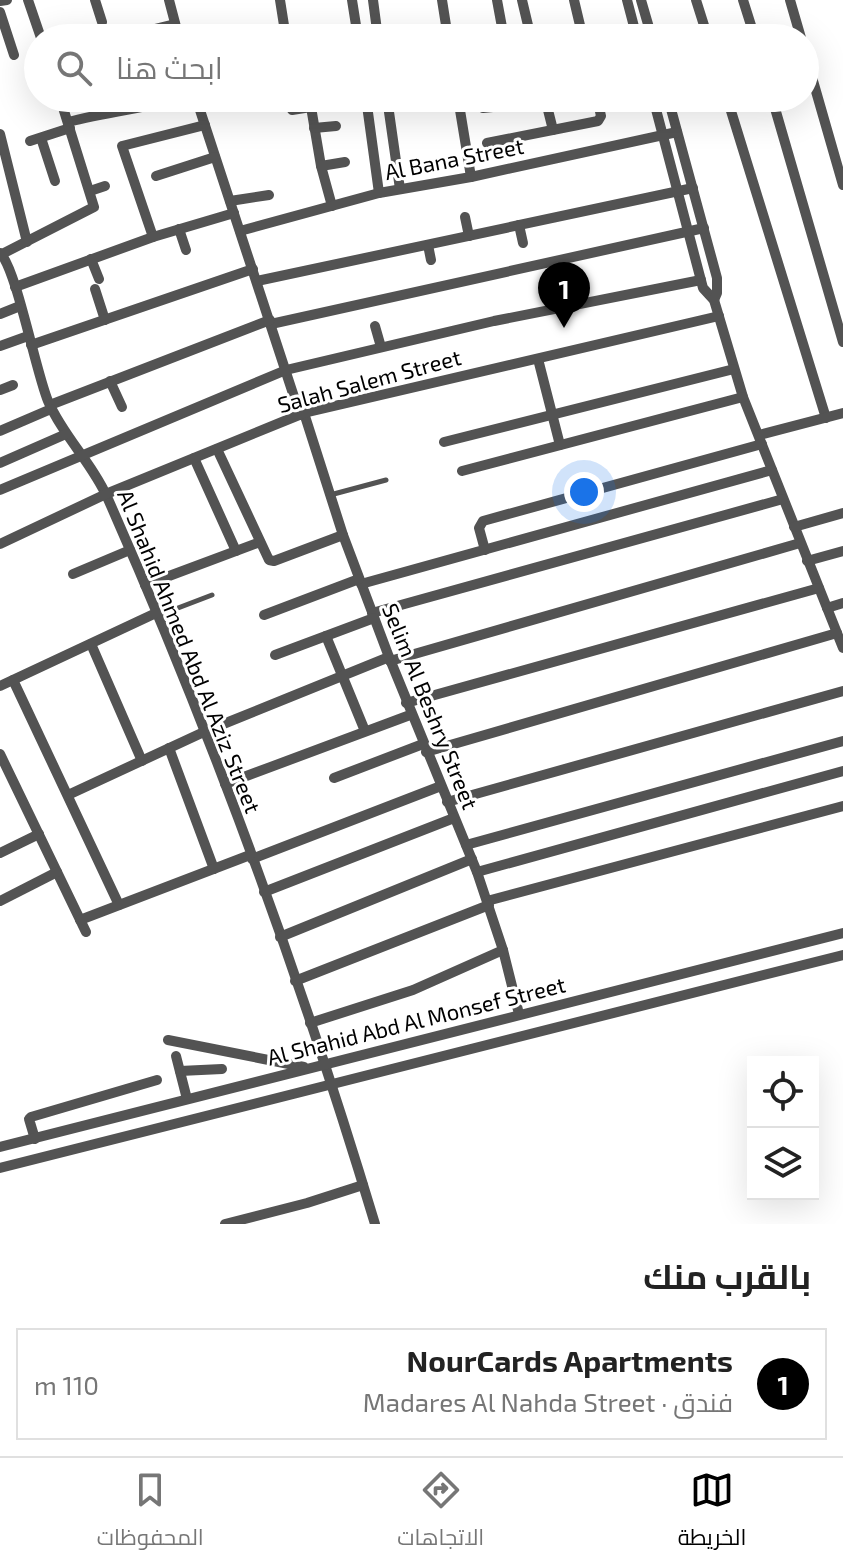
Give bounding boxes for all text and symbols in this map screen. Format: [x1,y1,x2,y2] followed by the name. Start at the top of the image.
[24,24,819,112] search box
[52,46,96,90] icon: search
[116,49,223,85] text: ابحث هنا
[382,132,526,184] street label: Al Bana Street
[538,262,590,328] pin: 1
[274,343,464,417] street label: Salah Salem Street
[564,472,604,512] your location
[113,486,267,816] street label: Al Shahid Ahmed Abd Al Aziz Street
[378,599,484,813] street label: Selim Al Beshry Street
[264,970,568,1070] street label: Al Shahid Abd Al Monsef Street
[747,1056,819,1200] map controls
[747,1056,819,1128] button: locate
[747,1128,819,1200] button: layers
[643,1255,811,1296] text: بالقرب منك
[407,1342,733,1378] text: NourCards Apartments
[34,1369,99,1400] text: 110 m
[777,1369,789,1400] text: 1
[363,1386,733,1417] text: فندق · Madares Al Nahda Street
[97,1468,204,1558] tab: المحفوظات
[397,1468,484,1558] tab: الاتجاهات
[678,1468,746,1558] tab: الخريطة

